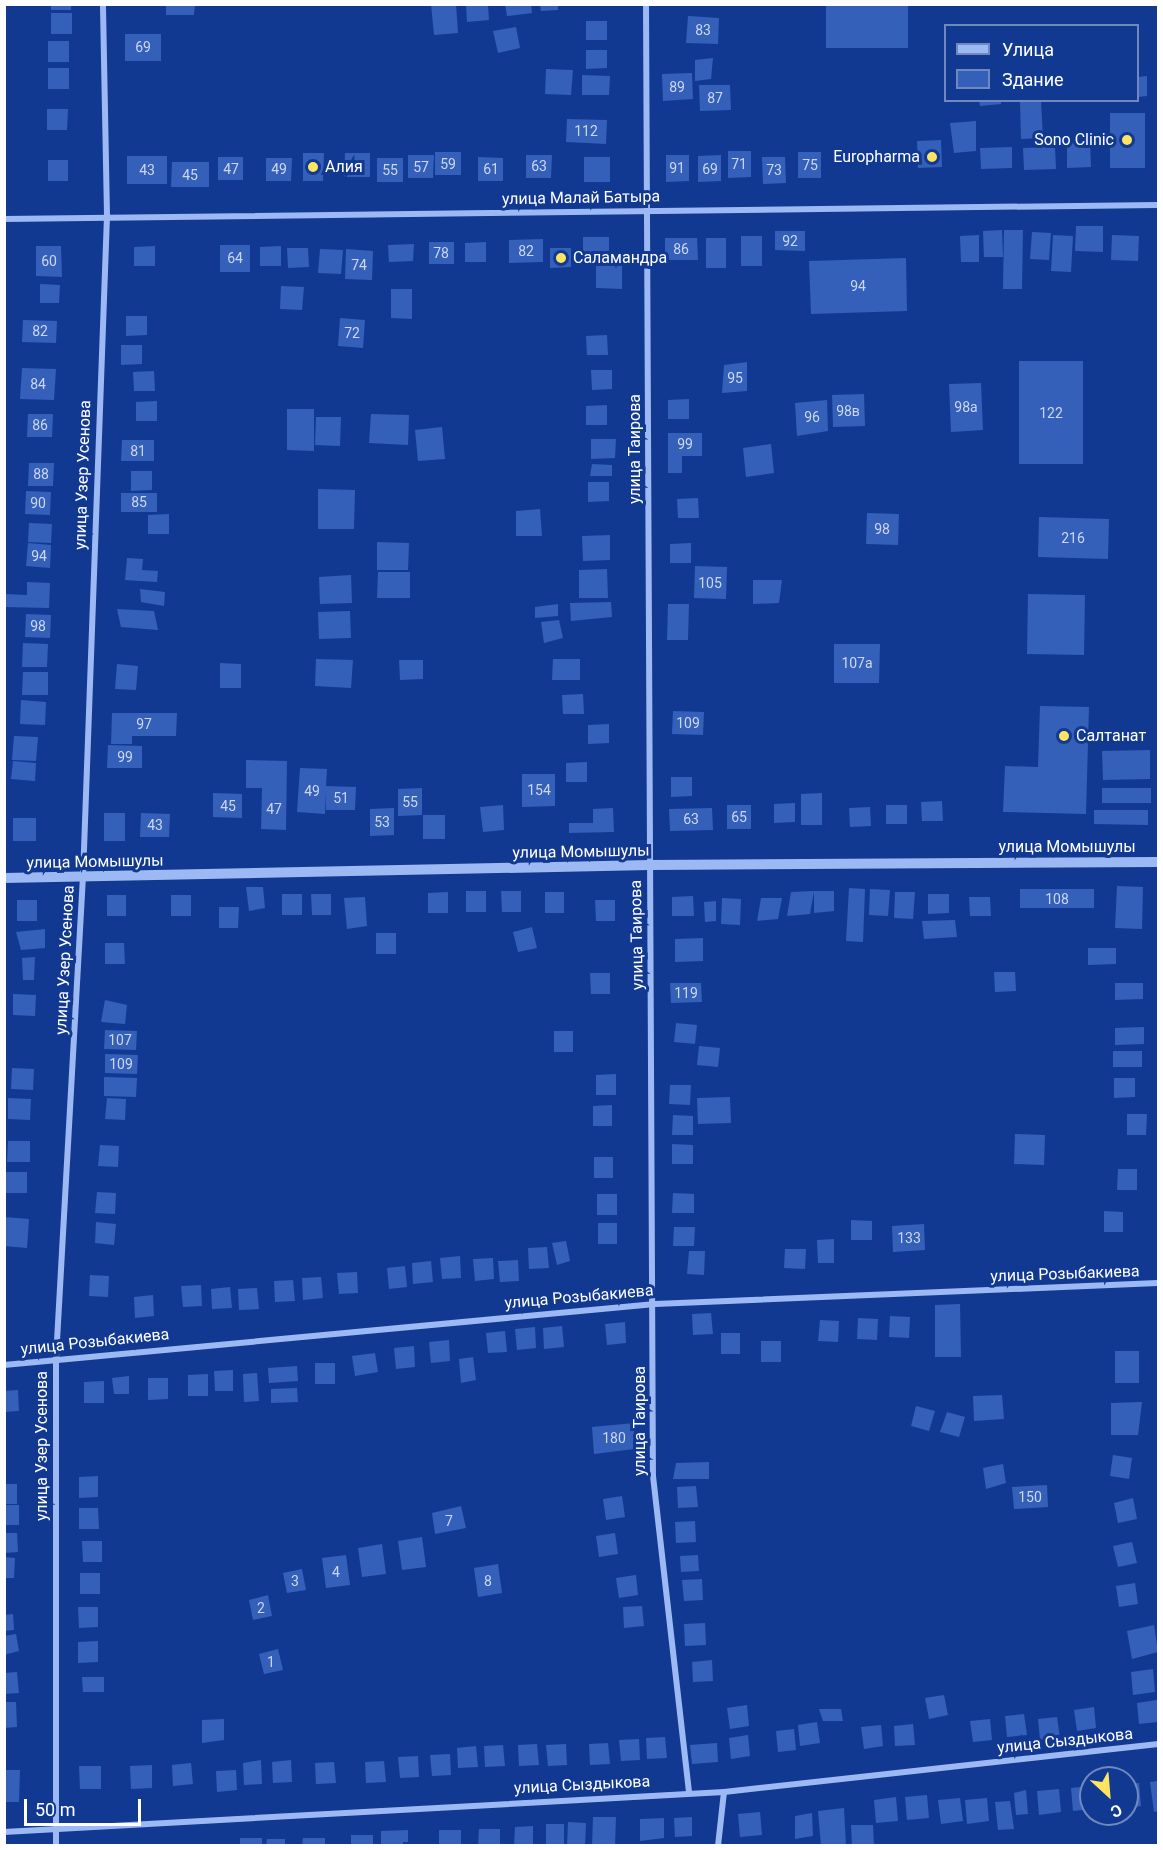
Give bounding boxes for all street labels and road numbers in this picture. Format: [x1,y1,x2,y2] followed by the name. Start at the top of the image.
[502,187,660,209] street label: улица Малай Батыра
[625,394,645,504] street label: улица Таирова
[71,400,95,550] street label: улица Узер Усенова
[998,837,1136,857] street label: улица Момышулы
[512,841,650,863] street label: улица Момышулы
[26,851,164,873] street label: улица Момышулы
[626,880,648,990] street label: улица Таирова
[51,885,79,1035] street label: улица Узер Усенова
[990,1262,1140,1286] street label: улица Розыбакиева
[504,1281,654,1313] street label: улица Розыбакиева
[20,1325,170,1359] street label: улица Розыбакиева
[630,1366,650,1476] street label: улица Таирова
[32,1371,52,1521] street label: улица Узер Усенова
[996,1724,1134,1758] street label: улица Сыздыкова
[513,1772,651,1798] street label: улица Сыздыкова

